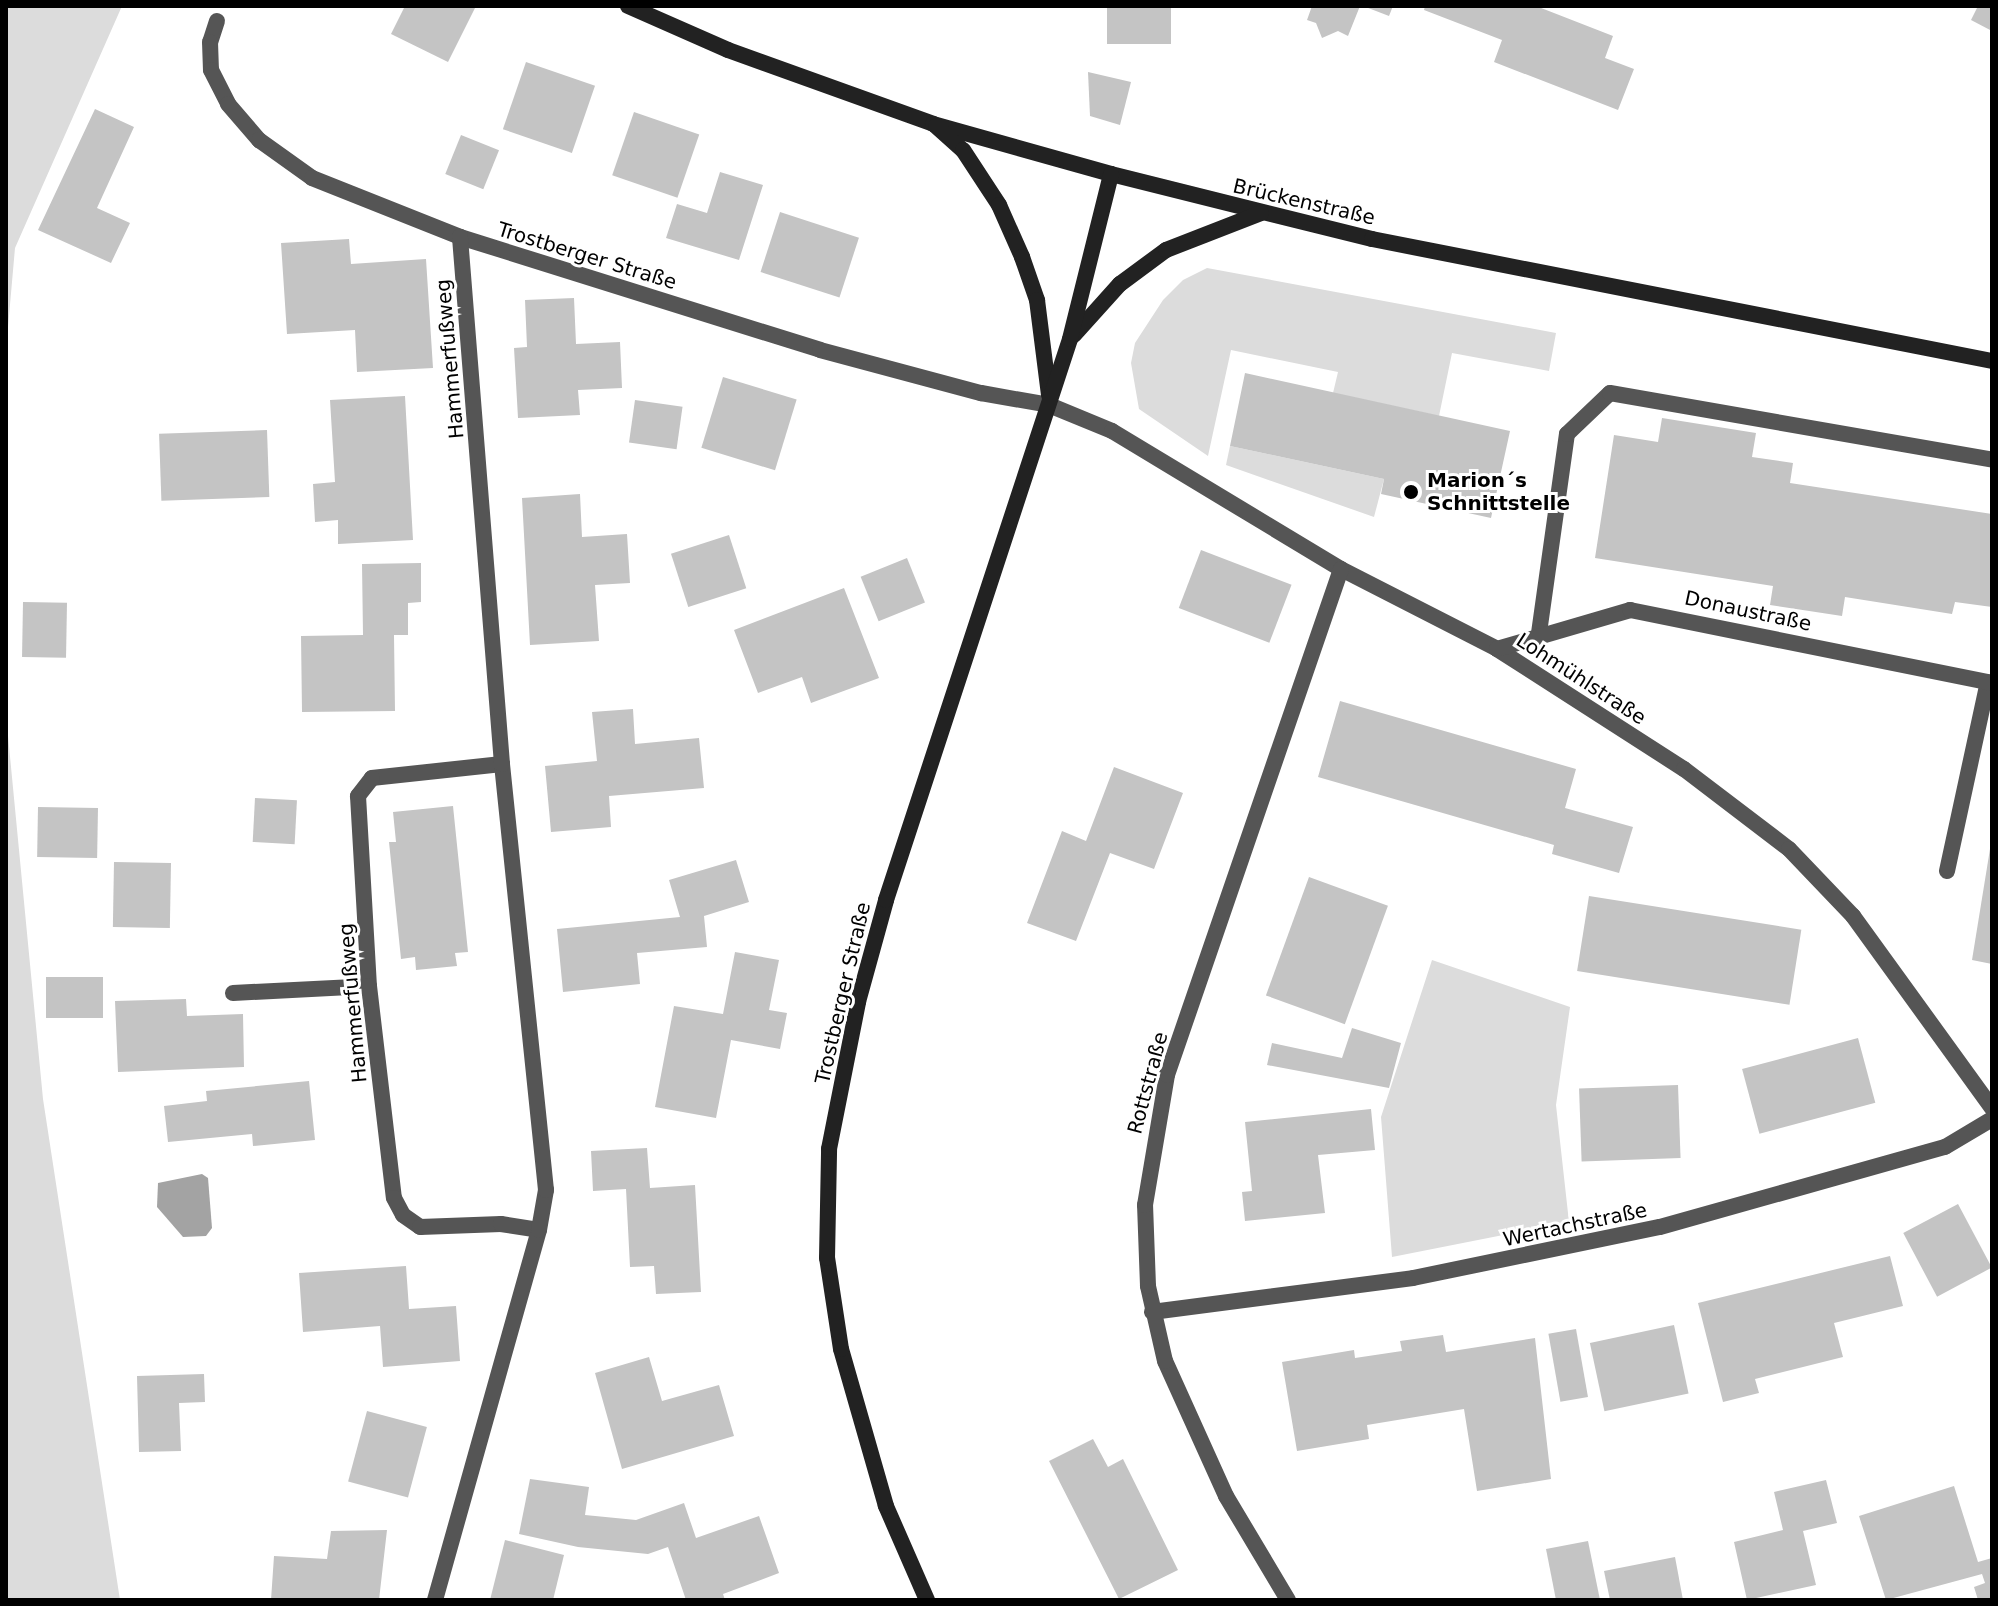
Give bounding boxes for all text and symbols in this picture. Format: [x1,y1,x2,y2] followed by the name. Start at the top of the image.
[1231,174,1377,230] street label: Brückenstraße
[495,217,679,295] street label: Trostberger Straße
[431,278,469,440] street label: Hammerfußweg
[1427,468,1570,515] place label: Marion´s Schnittstelle
[1402,483,1420,501] marker: Marion´s Schnittstelle
[1682,586,1814,636] street label: Donaustraße
[1512,628,1650,730] street label: Lohmühlstraße
[810,900,876,1086] street label: Trostberger Straße
[334,922,372,1084] street label: Hammerfußweg
[1123,1029,1173,1137] street label: Rottstraße
[1501,1198,1649,1252] street label: Wertachstraße

